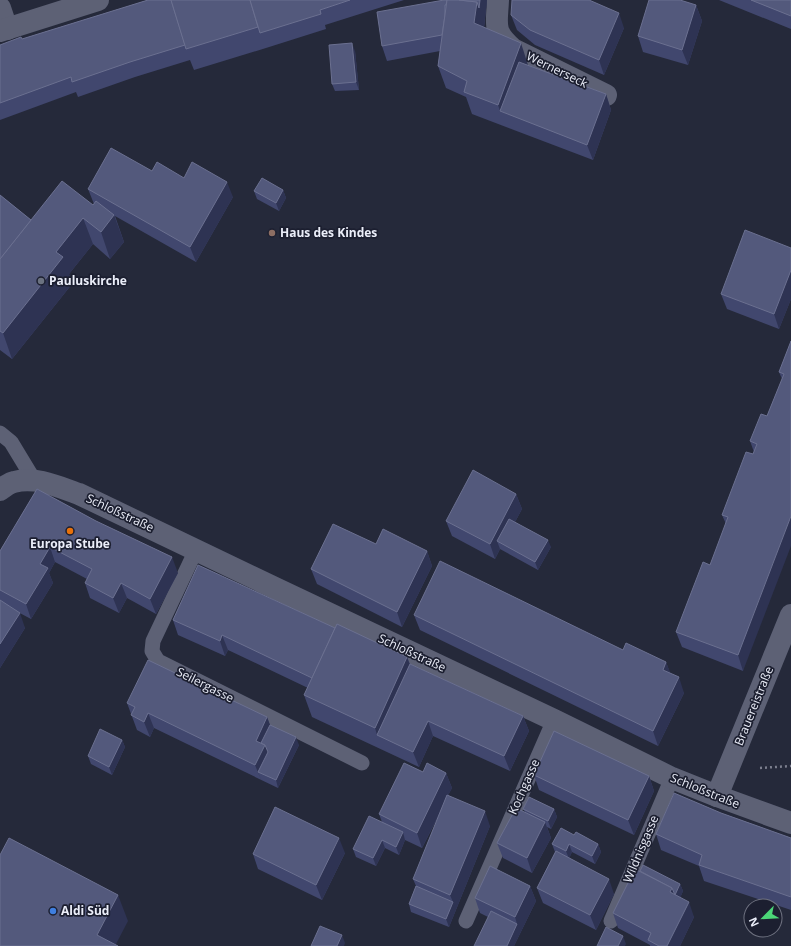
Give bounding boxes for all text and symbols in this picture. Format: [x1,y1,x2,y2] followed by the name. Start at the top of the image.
[524,47,591,92] street label: Wernerseck
[280,224,377,241] place label: Haus des Kindes
[267,228,277,238] marker: Haus des Kindes
[49,272,127,289] place label: Pauluskirche
[36,276,46,286] marker: Pauluskirche
[83,489,157,536] street label: Schloßstraße
[65,526,75,536] marker: Europa Stube
[30,535,110,552] place label: Europa Stube
[375,629,449,676] street label: Schloßstraße
[174,663,237,706] street label: Seilergasse
[730,664,777,748] street label: Brauereistraße
[504,756,543,817] street label: Kochgasse
[668,769,743,812] street label: Schloßstraße
[619,812,663,885] street label: Wildnisgasse
[743,898,783,938] north arrow
[61,902,109,919] place label: Aldi Süd
[48,906,58,916] marker: Aldi Süd
[745,915,762,929] text: N

